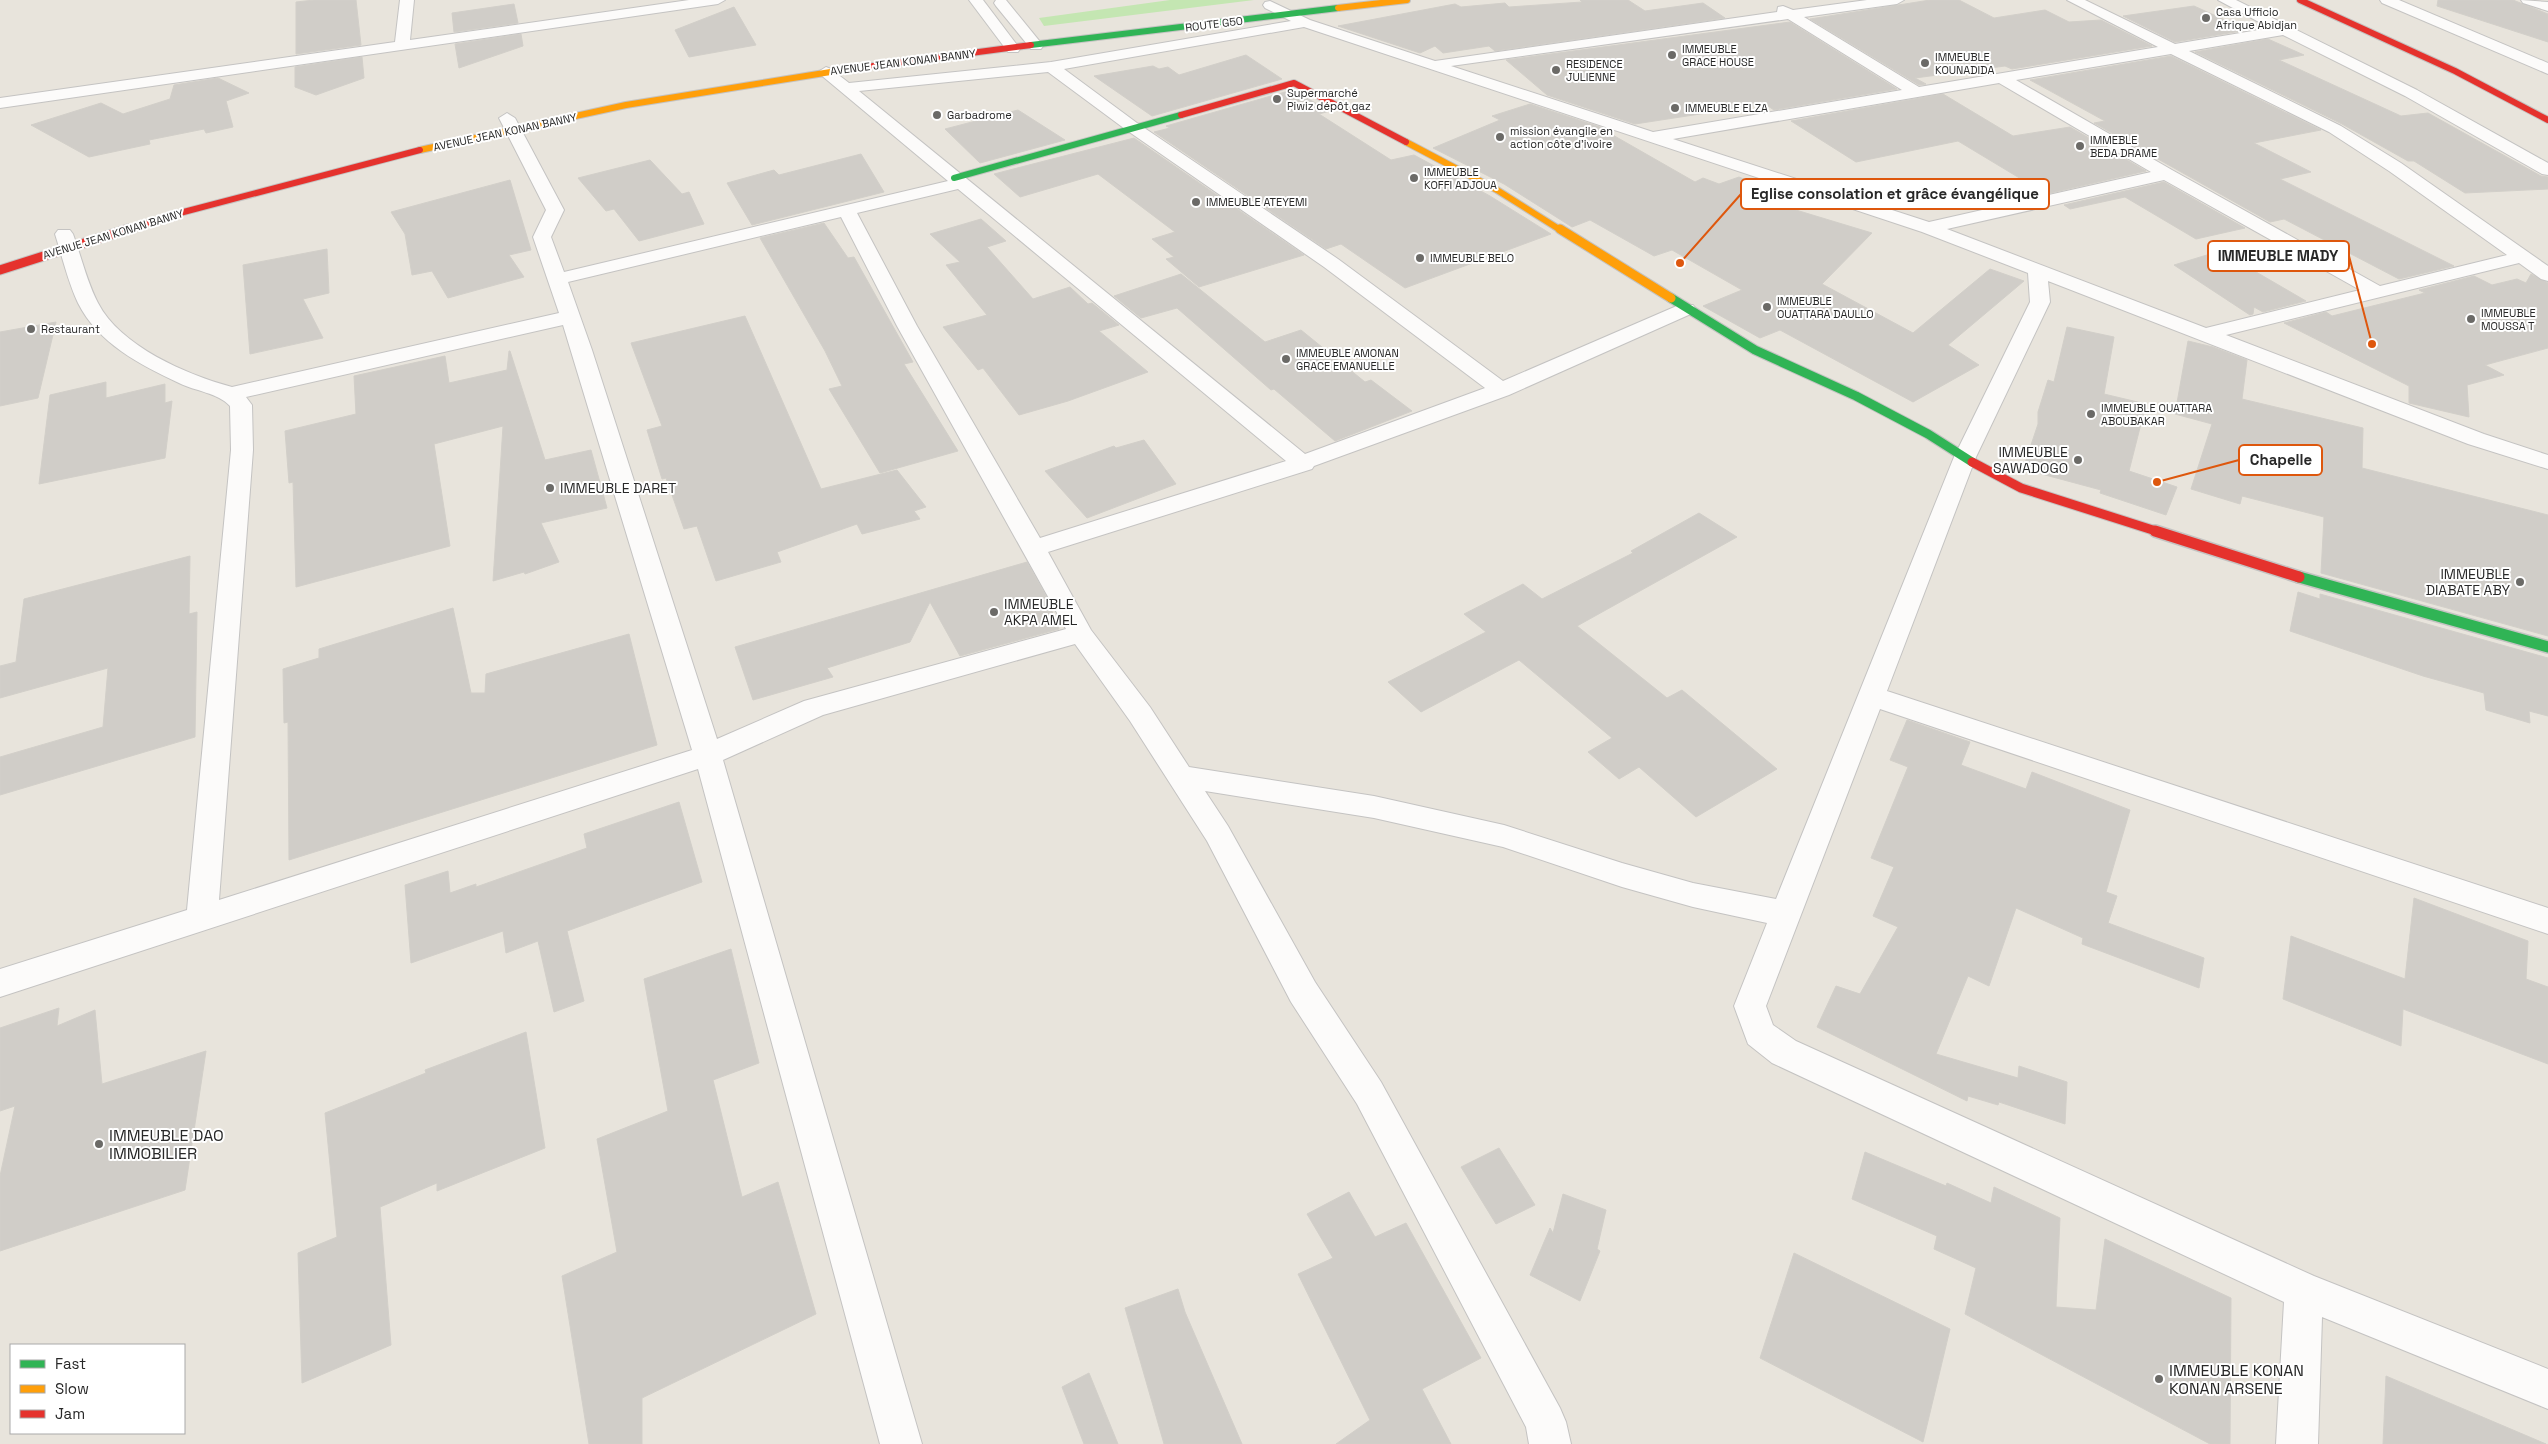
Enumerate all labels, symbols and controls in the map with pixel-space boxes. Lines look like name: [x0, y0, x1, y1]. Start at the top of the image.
place label: Casa Ufficio Afrique Abidjan: [2216, 5, 2297, 32]
marker: Casa Ufficio Afrique Abidjan: [2200, 12, 2212, 24]
street label: ROUTE G50: [1184, 14, 1244, 34]
place label: IMMEUBLE GRACE HOUSE: [1682, 42, 1754, 69]
street label: AVENUE JEAN KONAN BANNY: [830, 46, 977, 78]
marker: IMMEUBLE GRACE HOUSE: [1666, 49, 1678, 61]
place label: IMMEUBLE KOUNADIDA: [1935, 50, 1994, 77]
place label: RESIDENCE JULIENNE: [1566, 57, 1623, 84]
marker: IMMEUBLE KOUNADIDA: [1919, 57, 1931, 69]
marker: RESIDENCE JULIENNE: [1550, 64, 1562, 76]
place label: Supermarché Piwiz dépôt gaz: [1287, 86, 1371, 113]
marker: Supermarché Piwiz dépôt gaz: [1271, 93, 1283, 105]
place label: IMMEUBLE ELZA: [1685, 101, 1768, 115]
marker: IMMEUBLE ELZA: [1669, 102, 1681, 114]
place label: Garbadrome: [947, 108, 1012, 122]
marker: Garbadrome: [931, 109, 943, 121]
street label: AVENUE JEAN KONAN BANNY: [432, 110, 578, 154]
place label: mission évangile en action côte d'ivoire: [1510, 124, 1613, 151]
marker: mission évangile en action côte d'ivoire: [1494, 131, 1506, 143]
place label: IMMEBLE BEDA DRAME: [2090, 133, 2157, 160]
marker: IMMEBLE BEDA DRAME: [2074, 140, 2086, 152]
place label: IMMEUBLE KOFFI ADJOUA: [1424, 165, 1497, 192]
marker: IMMEUBLE KOFFI ADJOUA: [1408, 172, 1420, 184]
callout: Eglise consolation et grâce évangélique: [1741, 179, 2049, 209]
text: Eglise consolation et grâce évangélique: [1751, 184, 2039, 203]
place label: IMMEUBLE ATEYEMI: [1206, 195, 1307, 209]
marker: IMMEUBLE ATEYEMI: [1190, 196, 1202, 208]
street label: AVENUE JEAN KONAN BANNY: [41, 206, 185, 262]
callout: IMMEUBLE MADY: [2208, 241, 2349, 271]
text: IMMEUBLE MADY: [2218, 246, 2339, 265]
place label: IMMEUBLE BELO: [1430, 251, 1514, 265]
marker: IMMEUBLE BELO: [1414, 252, 1426, 264]
place label: IMMEUBLE OUATTARA DAULLO: [1777, 294, 1874, 321]
marker: IMMEUBLE OUATTARA DAULLO: [1761, 301, 1773, 313]
place label: IMMEUBLE MOUSSA T: [2481, 306, 2536, 333]
marker: IMMEUBLE MOUSSA T: [2465, 313, 2477, 325]
place label: Restaurant: [41, 322, 100, 336]
marker: Restaurant: [25, 323, 37, 335]
place label: IMMEUBLE AMONAN GRACE EMANUELLE: [1296, 346, 1399, 373]
marker: IMMEUBLE AMONAN GRACE EMANUELLE: [1280, 353, 1292, 365]
place label: IMMEUBLE OUATTARA ABOUBAKAR: [2101, 401, 2212, 428]
marker: IMMEUBLE OUATTARA ABOUBAKAR: [2085, 408, 2097, 420]
place label: IMMEUBLE SAWADOGO: [1993, 443, 2068, 477]
callout: Chapelle: [2239, 445, 2322, 475]
text: Chapelle: [2250, 450, 2313, 469]
marker: IMMEUBLE SAWADOGO: [2072, 454, 2084, 466]
place label: IMMEUBLE DARET: [560, 479, 676, 497]
marker: IMMEUBLE DARET: [544, 482, 556, 494]
place label: IMMEUBLE DIABATE ABY: [2426, 565, 2510, 599]
marker: IMMEUBLE DIABATE ABY: [2514, 576, 2526, 588]
place label: IMMEUBLE AKPA AMEL: [1004, 595, 1078, 629]
marker: IMMEUBLE AKPA AMEL: [988, 606, 1000, 618]
place label: IMMEUBLE DAO IMMOBILIER: [109, 1125, 224, 1164]
marker: IMMEUBLE DAO IMMOBILIER: [93, 1138, 105, 1150]
legend: [10, 1344, 185, 1434]
text: Fast: [55, 1354, 86, 1373]
place label: IMMEUBLE KONAN KONAN ARSENE: [2169, 1360, 2304, 1399]
marker: IMMEUBLE KONAN KONAN ARSENE: [2153, 1373, 2165, 1385]
text: Slow: [55, 1379, 89, 1398]
text: Jam: [55, 1404, 85, 1423]

